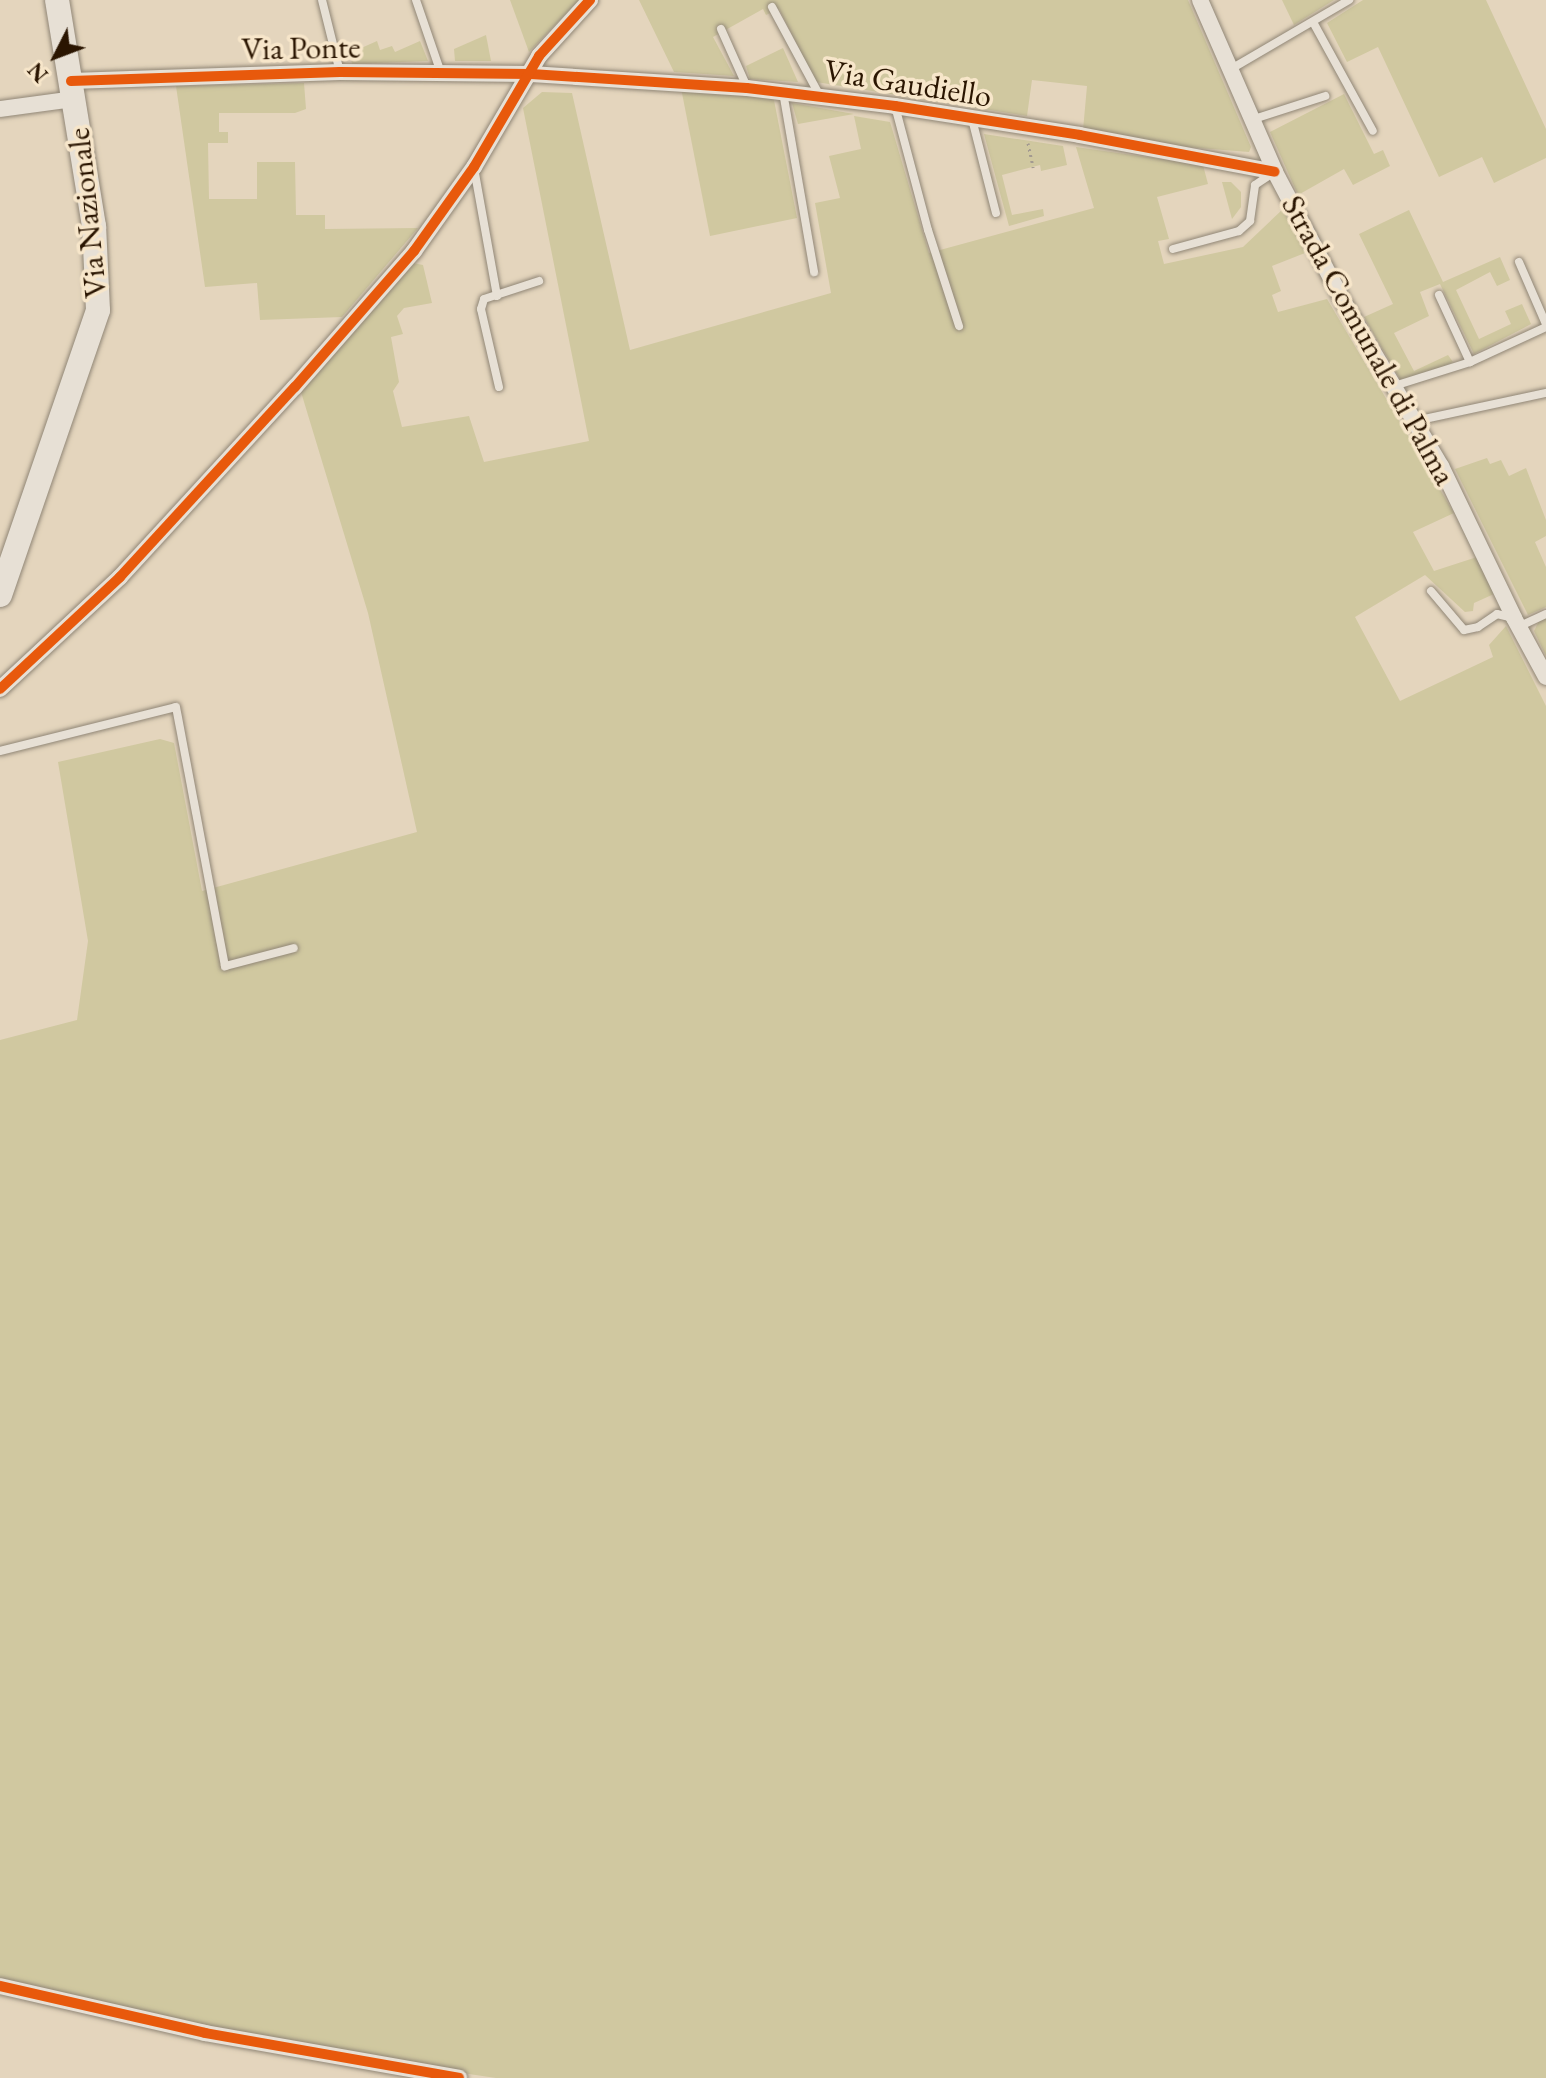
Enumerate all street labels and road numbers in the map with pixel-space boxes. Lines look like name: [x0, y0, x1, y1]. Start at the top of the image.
street label: Via Ponte: [241, 28, 361, 68]
street label: Via Gaudiello: [822, 51, 994, 115]
street label: Via Nazionale: [59, 126, 115, 300]
street label: Strada Comunale di Palma: [1273, 189, 1465, 491]

